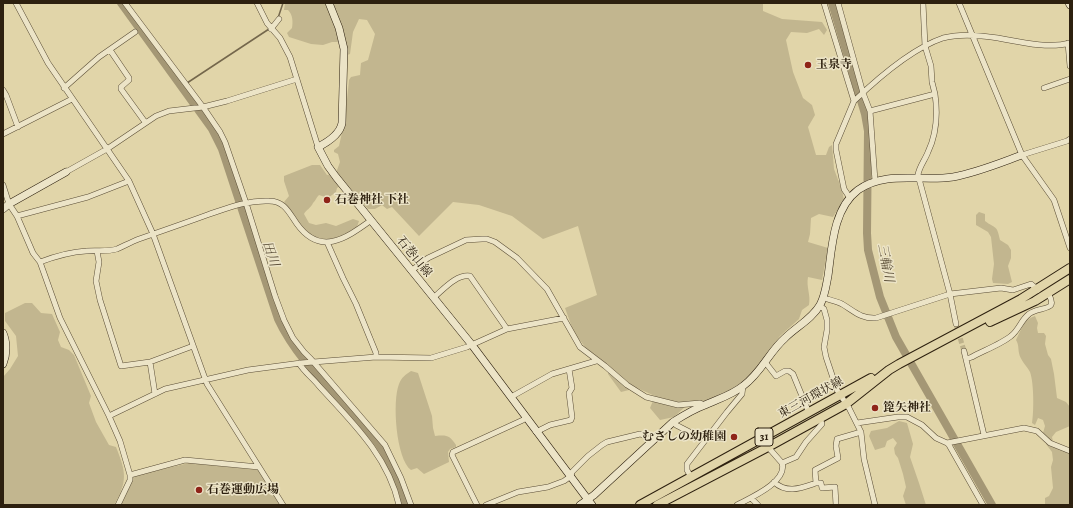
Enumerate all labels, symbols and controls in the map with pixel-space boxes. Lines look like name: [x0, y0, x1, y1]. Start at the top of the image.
place label: 玉泉寺: [816, 58, 852, 72]
marker: 玉泉寺: [803, 60, 813, 70]
place label: 石巻神社 下社: [335, 193, 409, 207]
marker: 石巻神社 下社: [322, 195, 332, 205]
street label: 石巻山線: [393, 234, 435, 280]
water label: 田川: [258, 239, 282, 269]
water label: 三輪川: [874, 242, 896, 284]
street label: 東三河環状線: [776, 374, 846, 422]
place label: 箆矢神社: [883, 401, 931, 415]
marker: 箆矢神社: [870, 403, 880, 413]
road number: 31: [755, 428, 773, 446]
place label: むさしの幼稚園: [642, 430, 726, 444]
marker: むさしの幼稚園: [729, 432, 739, 442]
place label: 石巻運動広場: [207, 483, 279, 497]
marker: 石巻運動広場: [194, 485, 204, 495]

